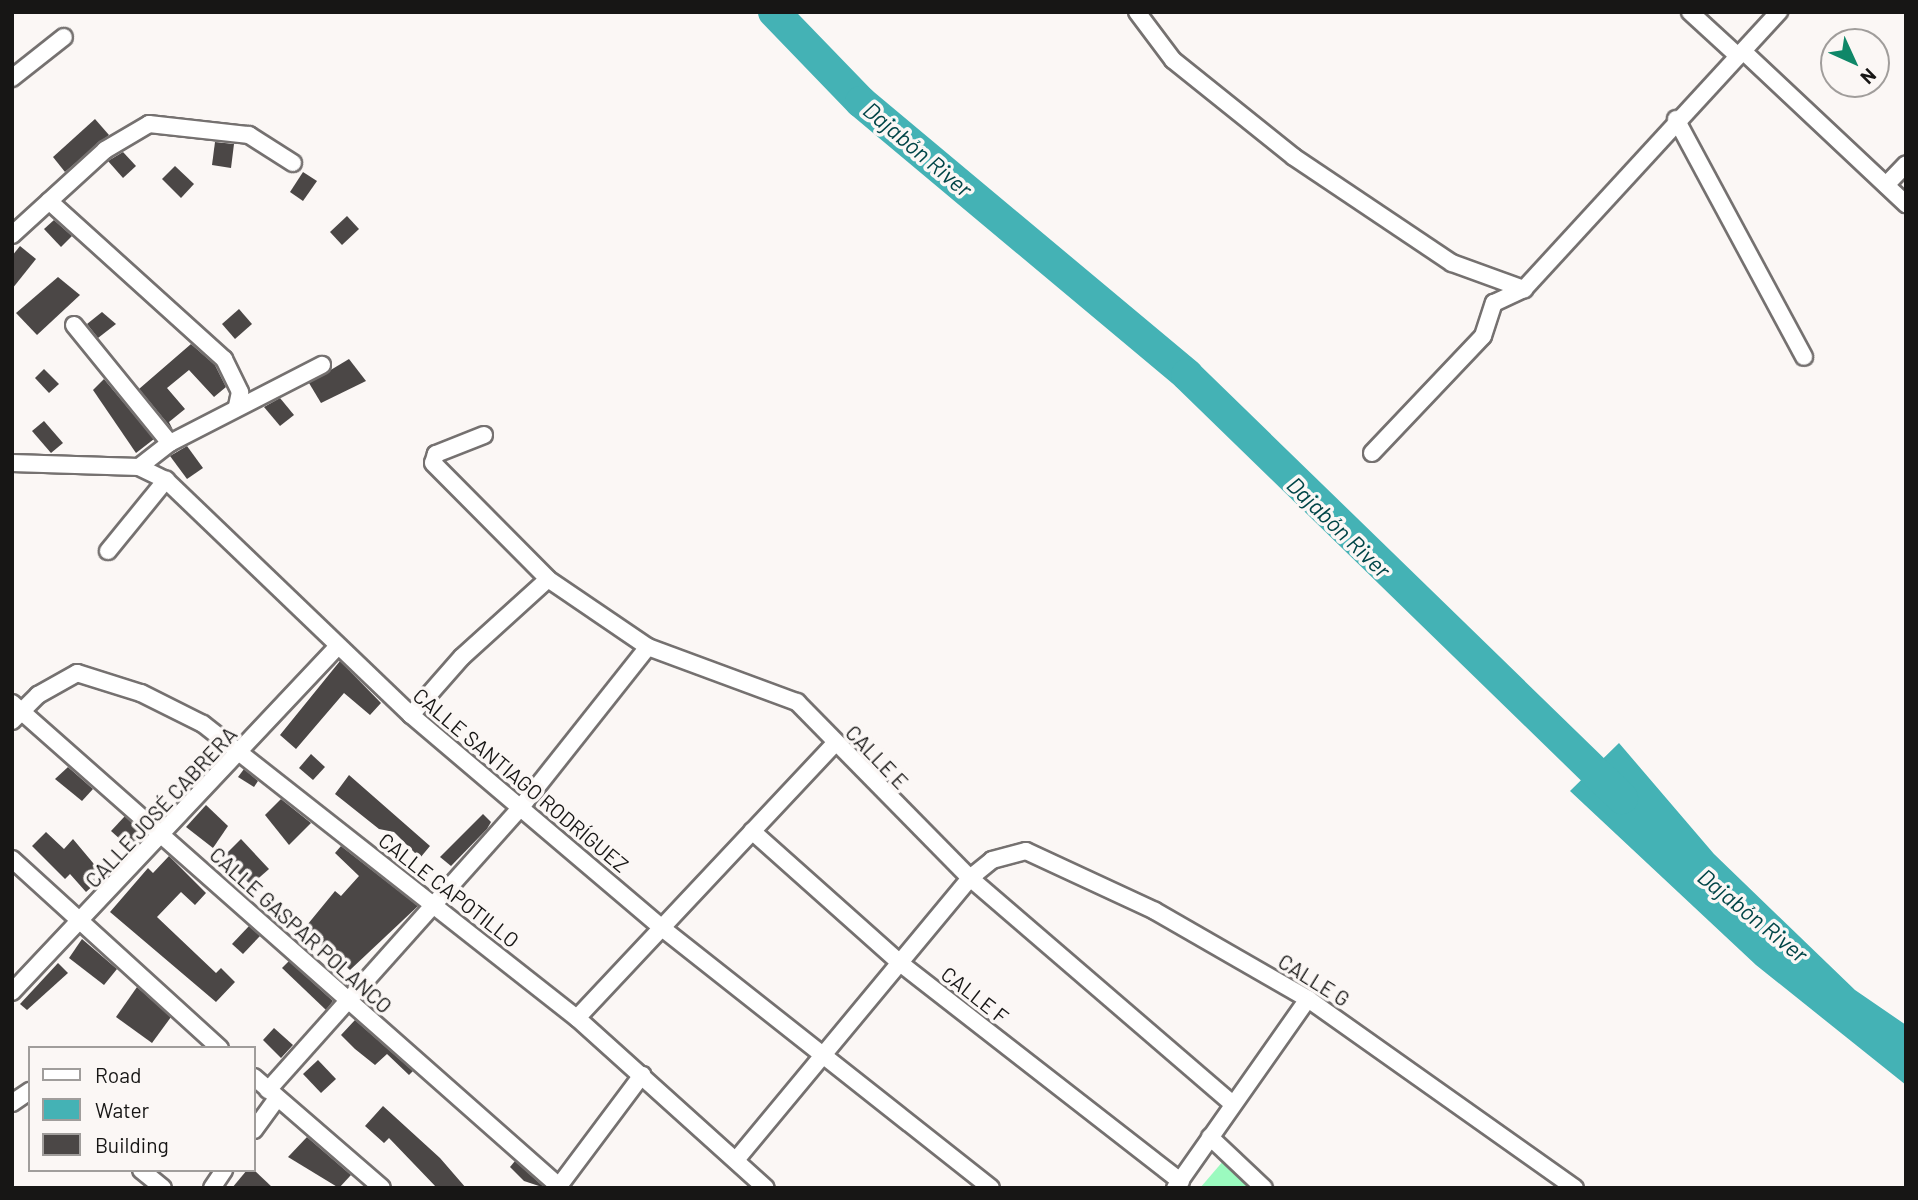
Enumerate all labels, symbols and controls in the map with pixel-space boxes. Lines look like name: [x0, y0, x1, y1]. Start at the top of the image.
north arrow: [1820, 28, 1890, 98]
text: N: [1856, 64, 1881, 89]
water label: Dajabón River: [858, 96, 978, 202]
water label: Dajabón River: [1281, 471, 1397, 583]
street label: CALLE SANTIAGO RODRÍGUEZ: [408, 682, 634, 878]
street label: CALLE E: [841, 720, 913, 794]
street label: CALLE JOSÉ CABRERA: [80, 721, 242, 893]
street label: CALLE CAPOTILLO: [374, 827, 524, 953]
street label: CALLE GASPAR POLANCO: [205, 842, 397, 1018]
water label: Dajabón River: [1693, 862, 1813, 968]
street label: CALLE G: [1274, 948, 1354, 1012]
street label: CALLE F: [936, 961, 1014, 1029]
legend: [28, 1046, 256, 1172]
text: Road: [95, 1062, 141, 1087]
text: Water: [95, 1097, 149, 1122]
text: Building: [95, 1132, 169, 1157]

